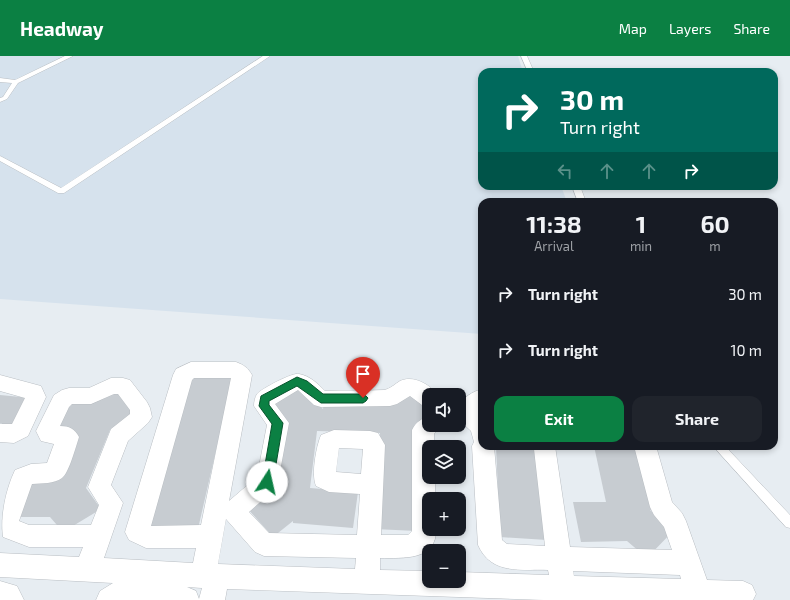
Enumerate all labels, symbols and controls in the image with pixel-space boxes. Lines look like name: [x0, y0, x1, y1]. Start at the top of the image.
text: Headway: [20, 17, 104, 40]
text: Map: [619, 20, 647, 37]
text: Layers: [669, 20, 711, 37]
text: Share: [733, 20, 770, 37]
text: 30 m: [560, 82, 624, 116]
icon: right: [494, 84, 546, 136]
text: Turn right: [560, 116, 640, 138]
icon: left: [554, 160, 576, 182]
icon: ahead: [596, 160, 618, 182]
icon: ahead: [638, 160, 660, 182]
icon: right: [680, 160, 702, 182]
text: 11:38: [526, 209, 582, 238]
text: 1: [636, 209, 646, 238]
text: 60: [700, 209, 730, 238]
text: Arrival: [534, 238, 574, 254]
text: min: [630, 238, 652, 254]
text: m: [709, 238, 721, 254]
icon: right: [494, 283, 516, 305]
text: Turn right: [528, 285, 598, 303]
text: 30 m: [728, 285, 762, 303]
icon: right: [494, 339, 516, 361]
text: Turn right: [528, 341, 598, 359]
text: 10 m: [730, 341, 762, 359]
pin: [346, 357, 380, 398]
icon: arrive: [352, 363, 374, 385]
map controls: [422, 388, 466, 588]
button: sound: [422, 388, 466, 432]
button: Exit: [494, 396, 624, 442]
button: Share: [632, 396, 762, 442]
button: layers: [422, 440, 466, 484]
position arrow: [246, 461, 288, 503]
button: +: [422, 492, 466, 536]
button: −: [422, 544, 466, 588]

